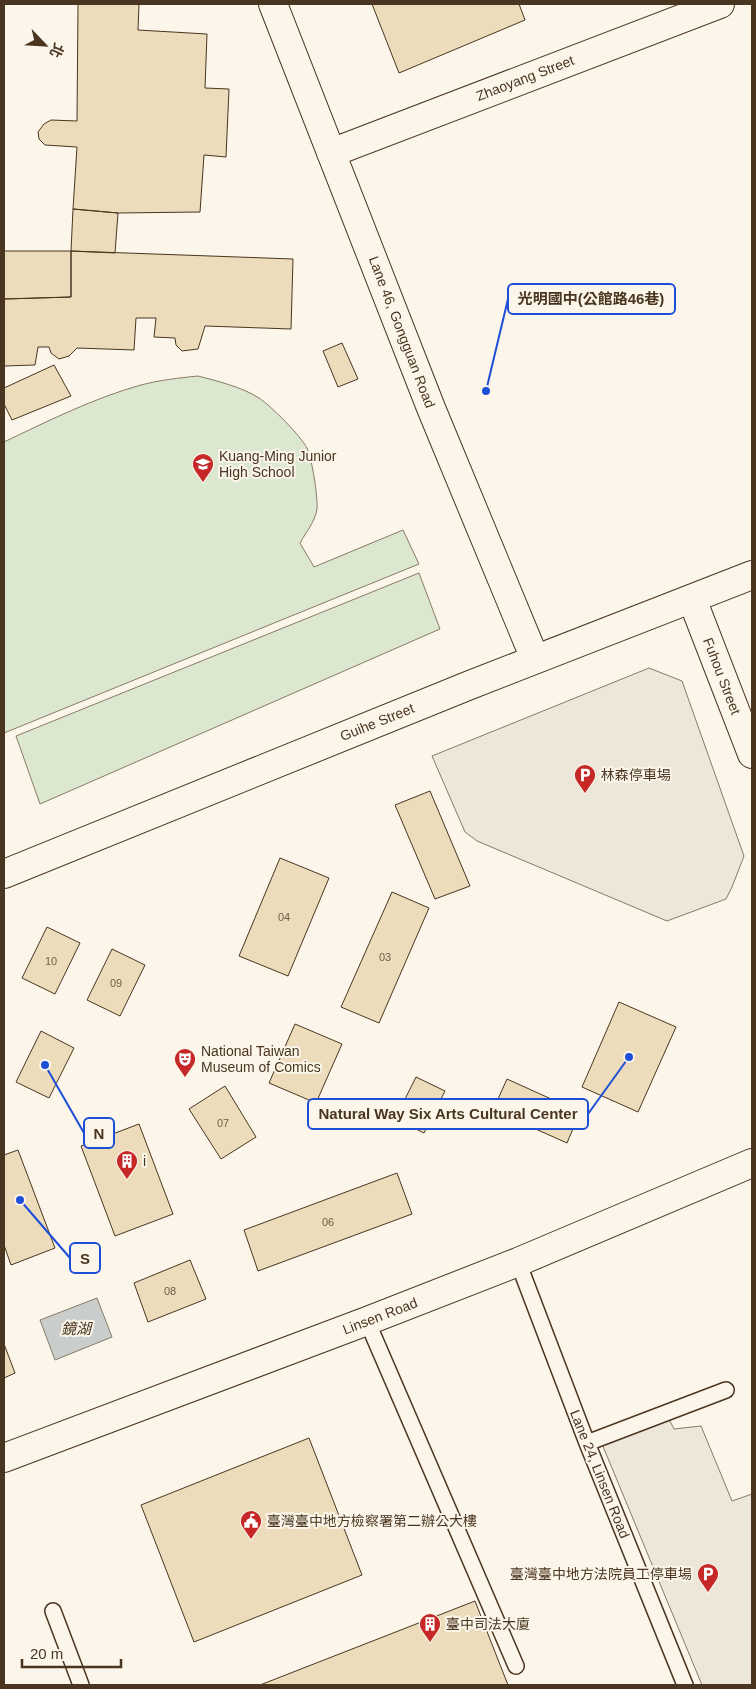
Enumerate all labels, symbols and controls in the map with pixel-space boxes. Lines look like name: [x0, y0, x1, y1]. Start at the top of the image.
north arrow: [20, 20, 70, 70]
text: 北: [47, 41, 67, 60]
street label: Zhaoyang Street: [474, 52, 576, 104]
street label: Lane 46, Gongguan Road: [366, 254, 438, 410]
callout: 光明國中(公館路46巷): [508, 284, 675, 314]
text: 光明國中(公館路46巷): [518, 290, 664, 307]
place label: Kuang-Ming Junior High School: [219, 448, 337, 480]
school or university icon: Kuang-Ming Junior High School: [191, 452, 215, 483]
street label: Fuhou Street: [700, 635, 744, 717]
street label: Guihe Street: [338, 700, 417, 744]
parking icon: 林森停車場: [573, 763, 597, 794]
place label: 林森停車場: [601, 767, 671, 783]
house number: 04: [278, 911, 290, 923]
house number: 03: [379, 951, 391, 963]
house number: 10: [45, 955, 57, 967]
house number: 09: [110, 977, 122, 989]
place label: National Taiwan Museum of Comics: [201, 1043, 321, 1075]
theatre icon: National Taiwan Museum of Comics: [173, 1047, 197, 1078]
callout: Natural Way Six Arts Cultural Center: [308, 1099, 588, 1129]
text: Natural Way Six Arts Cultural Center: [319, 1105, 578, 1122]
house number: 07: [217, 1117, 229, 1129]
callout: N: [84, 1118, 114, 1148]
text: N: [94, 1125, 104, 1142]
building icon: i: [115, 1149, 139, 1180]
place label: i: [143, 1153, 146, 1169]
house number: 06: [322, 1216, 334, 1228]
callout: S: [70, 1243, 100, 1273]
text: S: [80, 1250, 90, 1267]
house number: 08: [164, 1285, 176, 1297]
street label: Linsen Road: [340, 1294, 420, 1338]
water label: 鏡湖: [61, 1320, 93, 1337]
street label: Lane 24, Linsen Road: [567, 1407, 633, 1541]
public building icon: 臺灣臺中地方檢察署第二辦公大樓: [239, 1509, 263, 1540]
place label: 臺灣臺中地方檢察署第二辦公大樓: [267, 1513, 477, 1529]
parking icon: 臺灣臺中地方法院員工停車場: [696, 1562, 720, 1593]
place label: 臺灣臺中地方法院員工停車場: [510, 1566, 692, 1582]
building icon: 臺中司法大廈: [418, 1612, 442, 1643]
place label: 臺中司法大廈: [446, 1616, 530, 1632]
scale bar: [22, 1636, 121, 1668]
text: 20 m: [30, 1645, 63, 1662]

